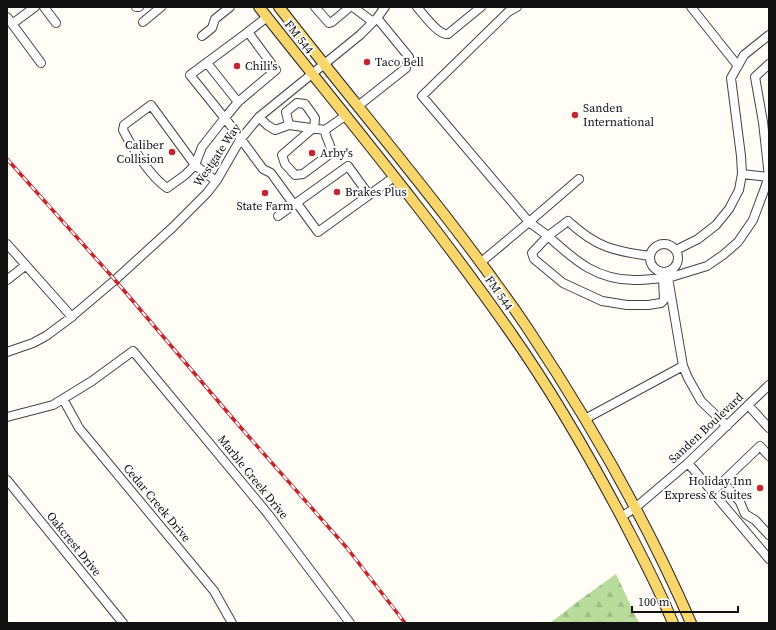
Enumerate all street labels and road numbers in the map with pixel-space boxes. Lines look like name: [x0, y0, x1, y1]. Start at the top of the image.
street label: FM 544: [281, 17, 317, 57]
street label: Westgate Way: [190, 119, 245, 190]
street label: FM 544: [481, 273, 517, 313]
street label: Sanden Boulevard: [665, 389, 747, 467]
street label: Marble Creek Drive: [214, 432, 292, 522]
street label: Cedar Creek Drive: [120, 461, 194, 545]
street label: Oakcrest Drive: [43, 508, 105, 580]

